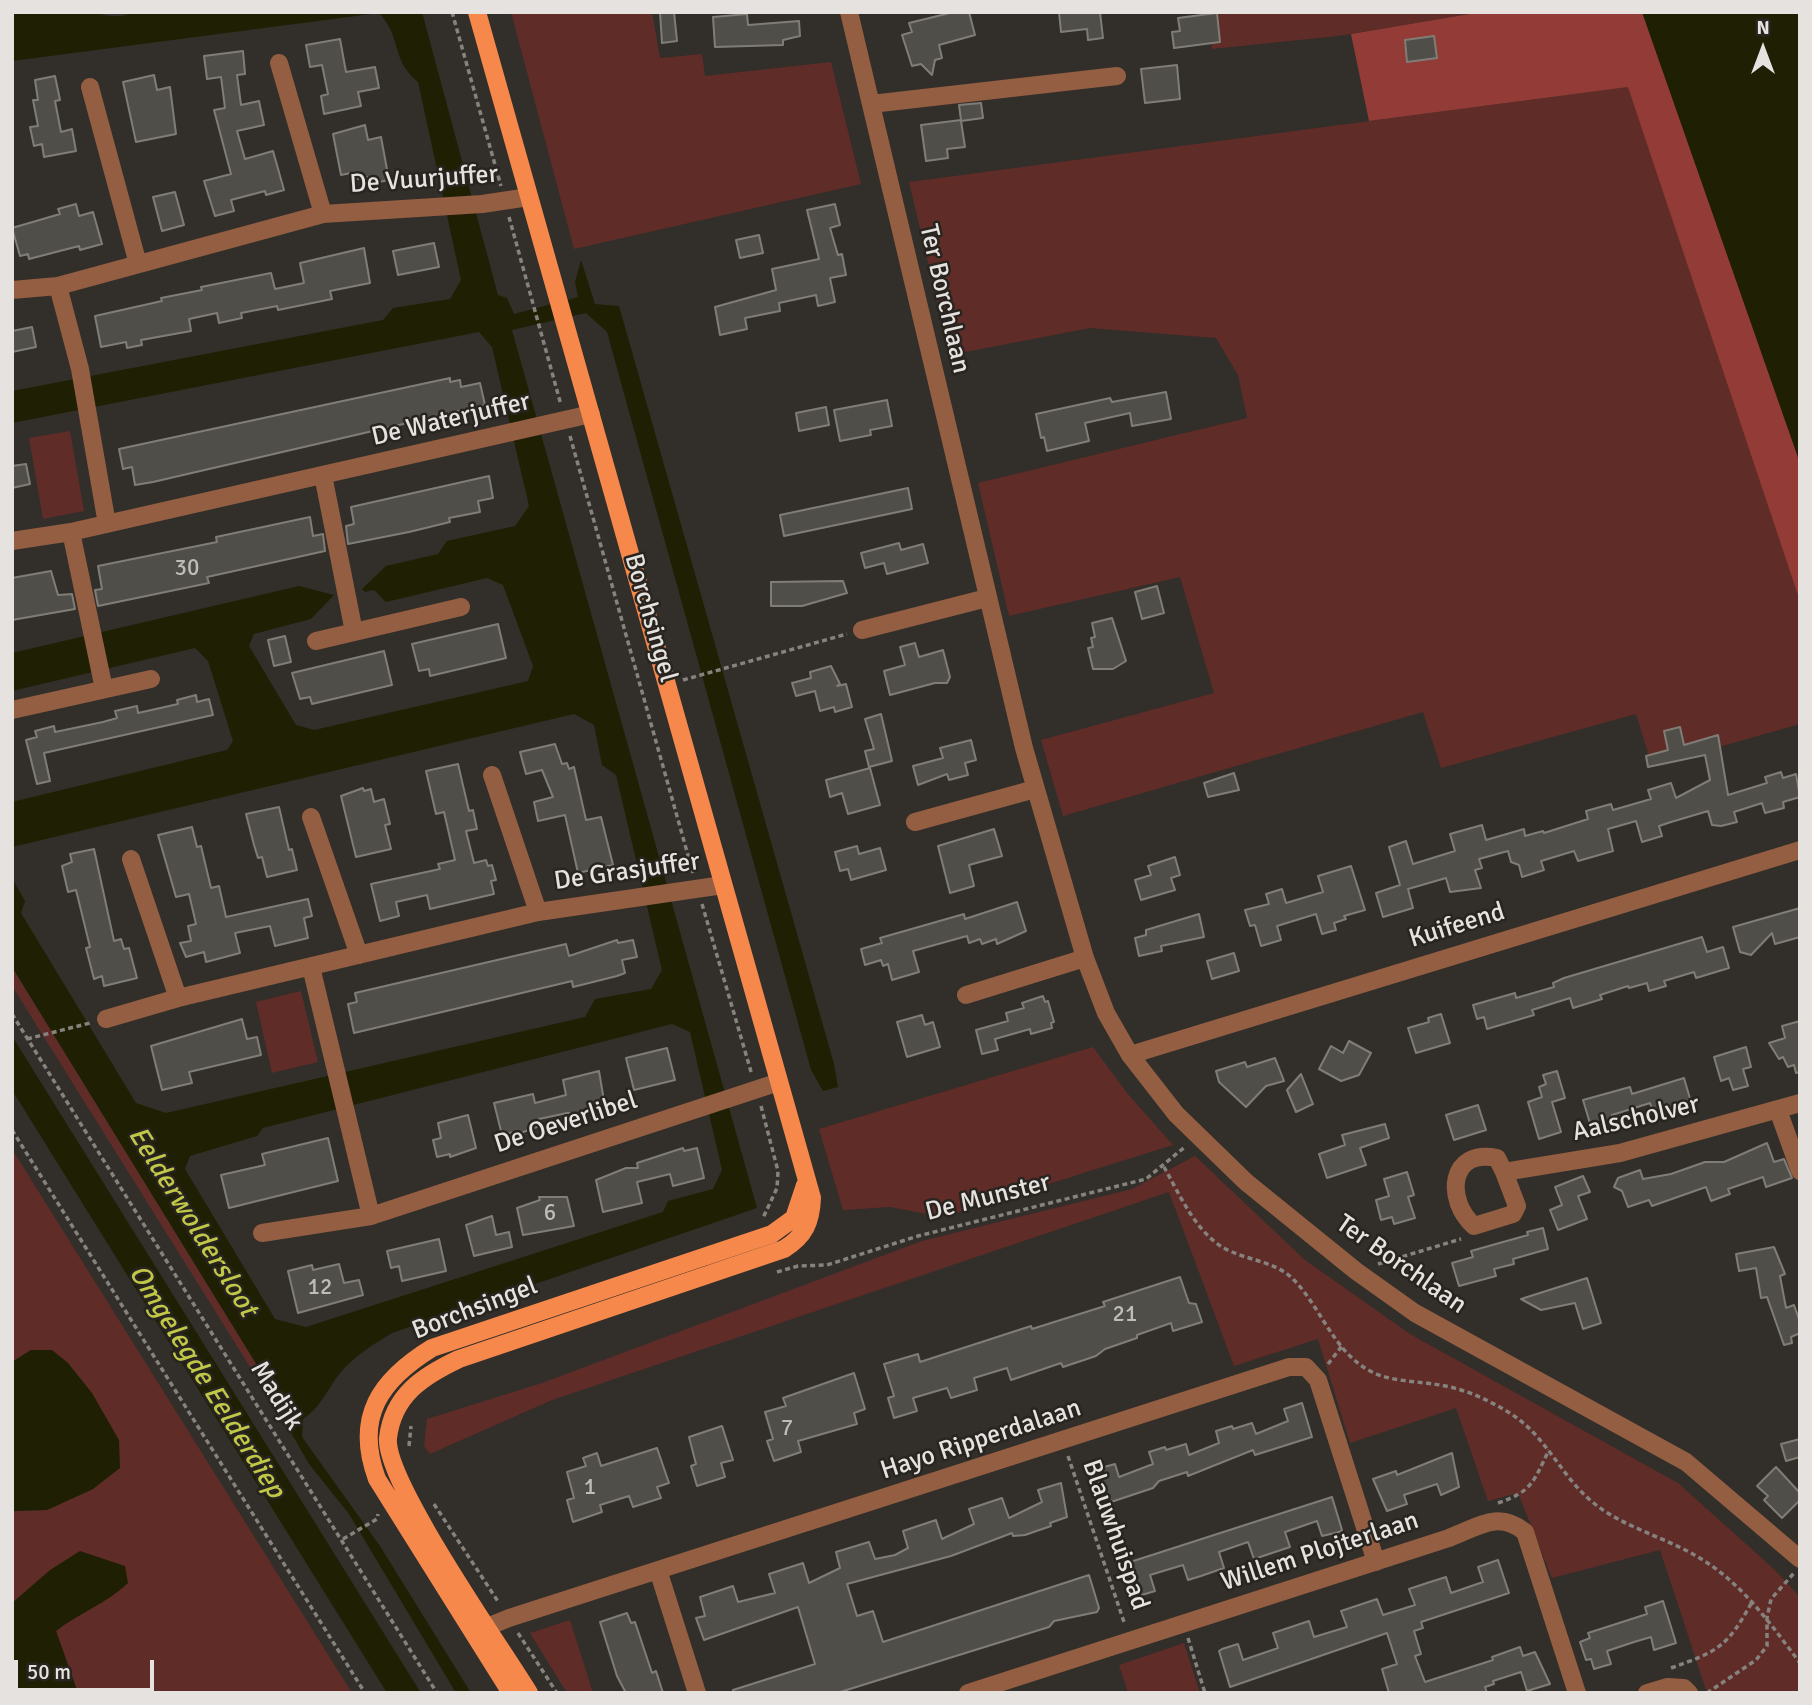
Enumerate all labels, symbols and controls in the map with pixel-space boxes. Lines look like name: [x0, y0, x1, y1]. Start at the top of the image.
north arrow: [1728, 14, 1798, 84]
text: N: [1756, 16, 1770, 40]
street label: De Vuurjuffer: [349, 159, 499, 201]
street label: Ter Borchlaan: [912, 221, 976, 377]
street label: De Waterjuffer: [369, 387, 533, 453]
street label: Borchsingel: [617, 550, 683, 686]
house number: 30: [175, 555, 199, 583]
street label: De Grasjuffer: [552, 846, 702, 898]
street label: Kuifeend: [1405, 897, 1509, 955]
street label: De Oeverlibel: [491, 1085, 641, 1161]
street label: Aalscholver: [1569, 1089, 1703, 1149]
water label: Eelderwoldersloot: [120, 1121, 264, 1323]
street label: De Munster: [922, 1167, 1054, 1229]
house number: 6: [544, 1200, 556, 1228]
street label: Ter Borchlaan: [1330, 1209, 1472, 1321]
water label: Omgelegde Eelderdiep: [120, 1259, 292, 1505]
street label: Borchsingel: [408, 1271, 542, 1347]
house number: 12: [308, 1274, 332, 1302]
house number: 21: [1113, 1301, 1137, 1329]
street label: Madijk: [243, 1356, 309, 1436]
street label: Hayo Ripperdalaan: [877, 1393, 1085, 1487]
house number: 7: [781, 1415, 793, 1443]
street label: Blauwhuispad: [1075, 1456, 1155, 1614]
house number: 1: [584, 1474, 596, 1502]
street label: Willem Plojterlaan: [1217, 1505, 1423, 1599]
scale bar: [18, 1646, 158, 1690]
text: 50 m: [27, 1659, 71, 1685]

